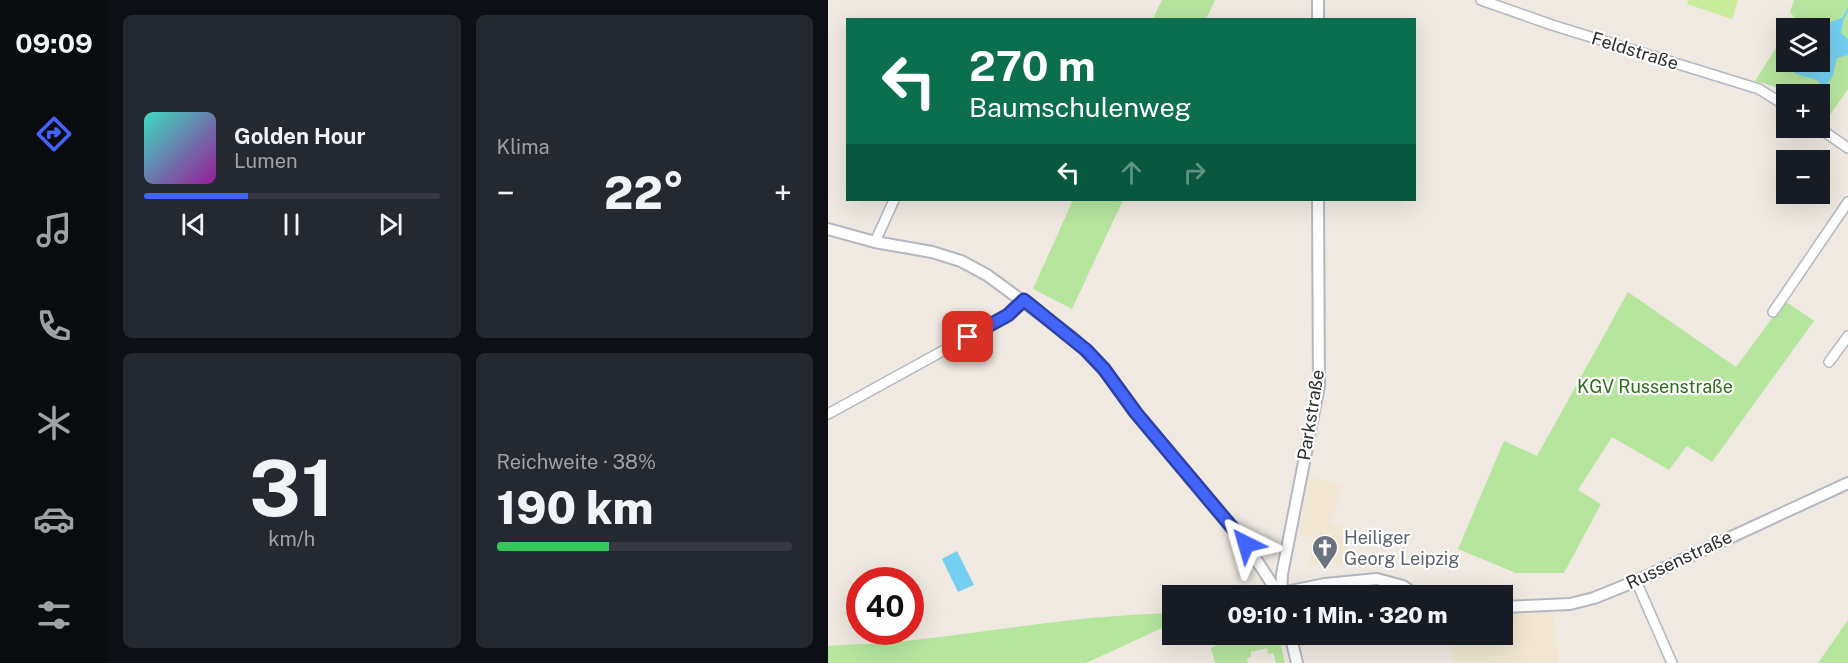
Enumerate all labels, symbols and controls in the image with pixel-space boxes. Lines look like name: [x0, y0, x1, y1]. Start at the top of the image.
map controls: [1776, 18, 1830, 204]
button: layers: [1776, 18, 1830, 72]
text: 09:09: [15, 27, 93, 59]
street label: Feldstraße: [1589, 27, 1681, 74]
text: 270 m: [969, 41, 1096, 90]
icon: left: [870, 42, 948, 120]
button: +: [1776, 84, 1830, 138]
text: Baumschulenweg: [969, 91, 1191, 123]
icon: directions: [33, 113, 75, 155]
text: Golden Hour: [234, 123, 365, 149]
text: Klima: [497, 135, 550, 159]
text: Lumen: [234, 149, 298, 173]
button: −: [1776, 150, 1830, 204]
icon: left: [1052, 156, 1085, 189]
icon: ahead: [1115, 156, 1148, 189]
icon: right: [1178, 156, 1211, 189]
text: 22°: [604, 166, 684, 219]
text: −: [497, 174, 515, 212]
text: +: [774, 174, 792, 212]
icon: previous: [177, 208, 210, 241]
icon: pause: [275, 208, 308, 241]
icon: next: [374, 208, 407, 241]
icon: music: [33, 209, 75, 251]
icon: phone: [33, 305, 75, 347]
pin: [942, 311, 993, 362]
icon: arrive: [951, 320, 984, 353]
street label: Parkstraße: [1293, 368, 1328, 462]
park label: KGV Russenstraße: [1577, 376, 1733, 397]
icon: climate: [33, 402, 75, 444]
text: 31: [249, 442, 334, 534]
text: Reichweite · 38%: [497, 450, 656, 474]
text: 190 km: [497, 481, 653, 534]
icon: car: [33, 498, 75, 540]
position arrow: [1214, 512, 1278, 576]
street label: Russenstraße: [1622, 526, 1735, 593]
text: km/h: [268, 527, 315, 551]
place label: Heiliger Georg Leipzig: [1344, 527, 1460, 569]
church icon: Heiliger Georg Leipzig: [1310, 533, 1340, 571]
speed limit sign: 40: [846, 567, 924, 645]
icon: filters: [33, 594, 75, 636]
text: 09:10 · 1 Min. · 320 m: [1227, 602, 1448, 628]

